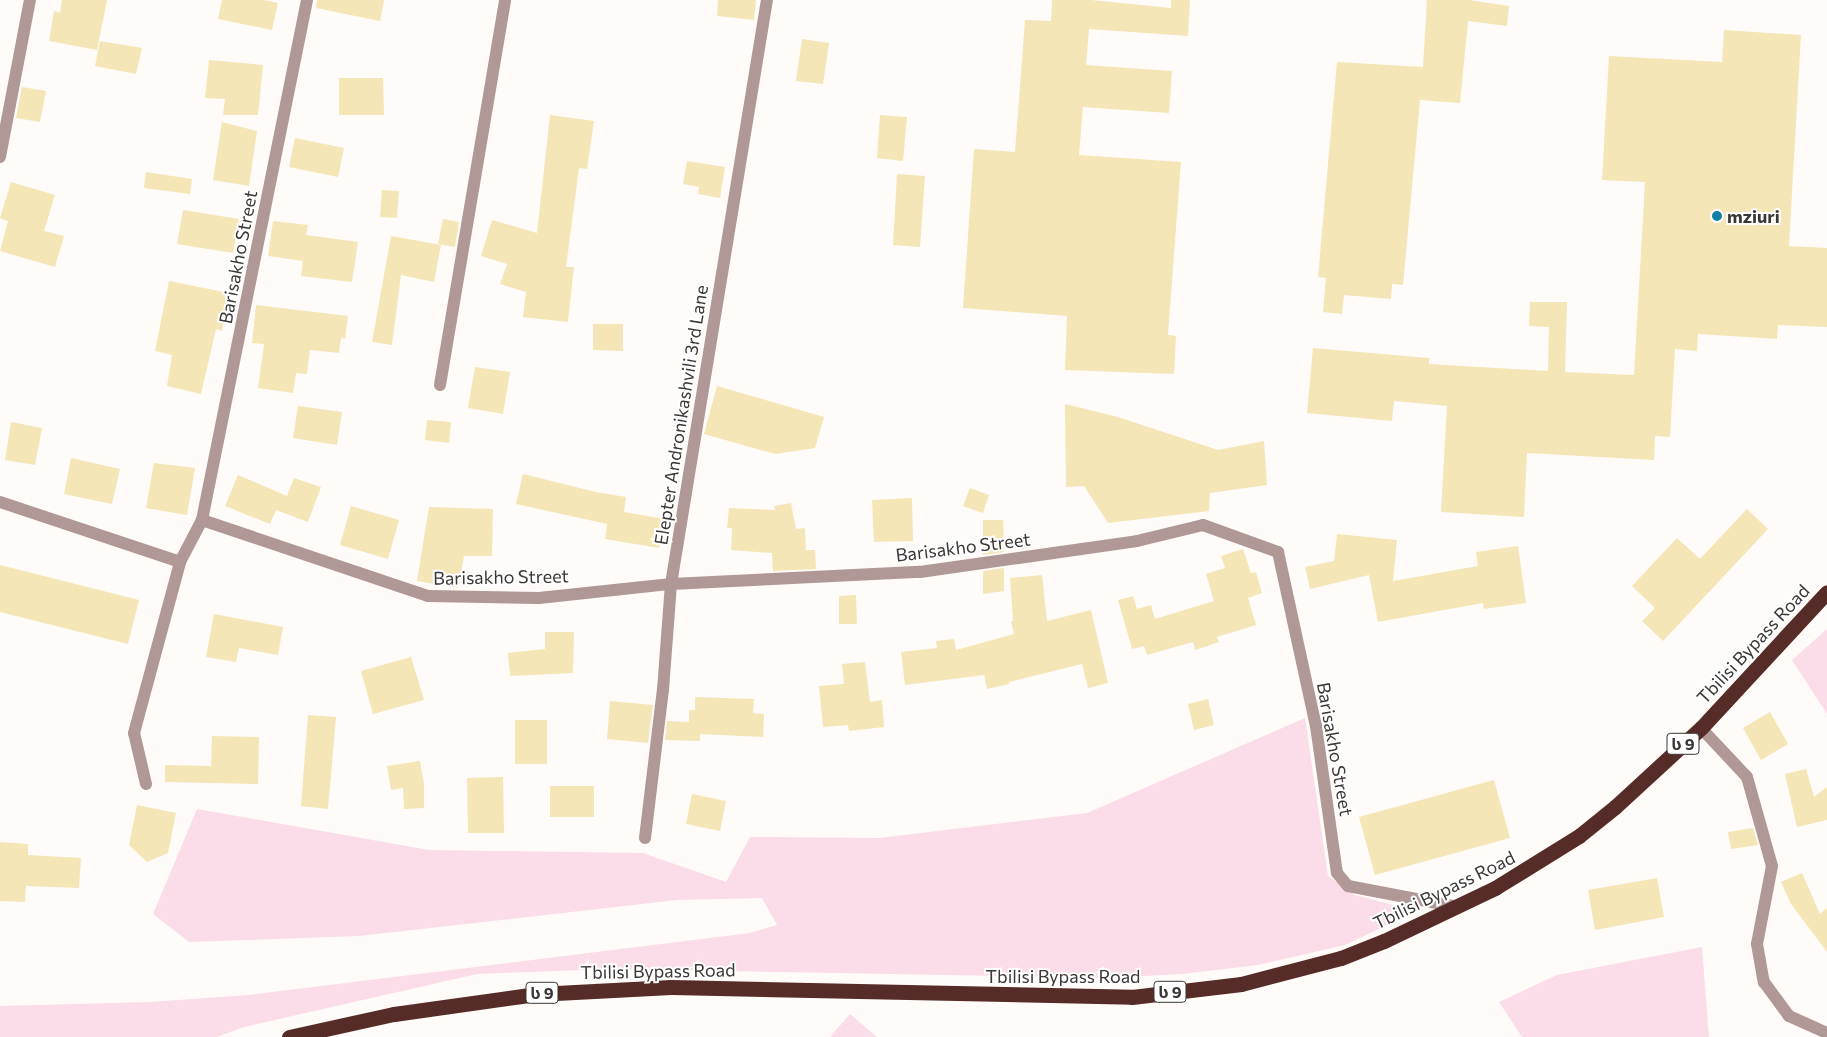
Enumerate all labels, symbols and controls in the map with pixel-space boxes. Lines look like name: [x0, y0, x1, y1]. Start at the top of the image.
street label: Barisakho Street: [214, 188, 262, 326]
place label: mziuri: [1727, 205, 1780, 227]
marker: mziuri: [1711, 210, 1723, 222]
street label: Elepter Andronikashvili 3rd Lane: [650, 284, 712, 546]
street label: Barisakho Street: [894, 528, 1032, 566]
street label: Barisakho Street: [433, 565, 569, 589]
street label: Tbilisi Bypass Road: [1692, 580, 1814, 708]
street label: Barisakho Street: [1313, 680, 1357, 818]
road number: ს 9: [1666, 731, 1700, 758]
street label: Tbilisi Bypass Road: [1370, 846, 1518, 934]
street label: Tbilisi Bypass Road: [580, 959, 736, 983]
street label: Tbilisi Bypass Road: [985, 965, 1141, 987]
road number: ს 9: [1152, 979, 1188, 1006]
road number: ს 9: [524, 980, 560, 1006]

